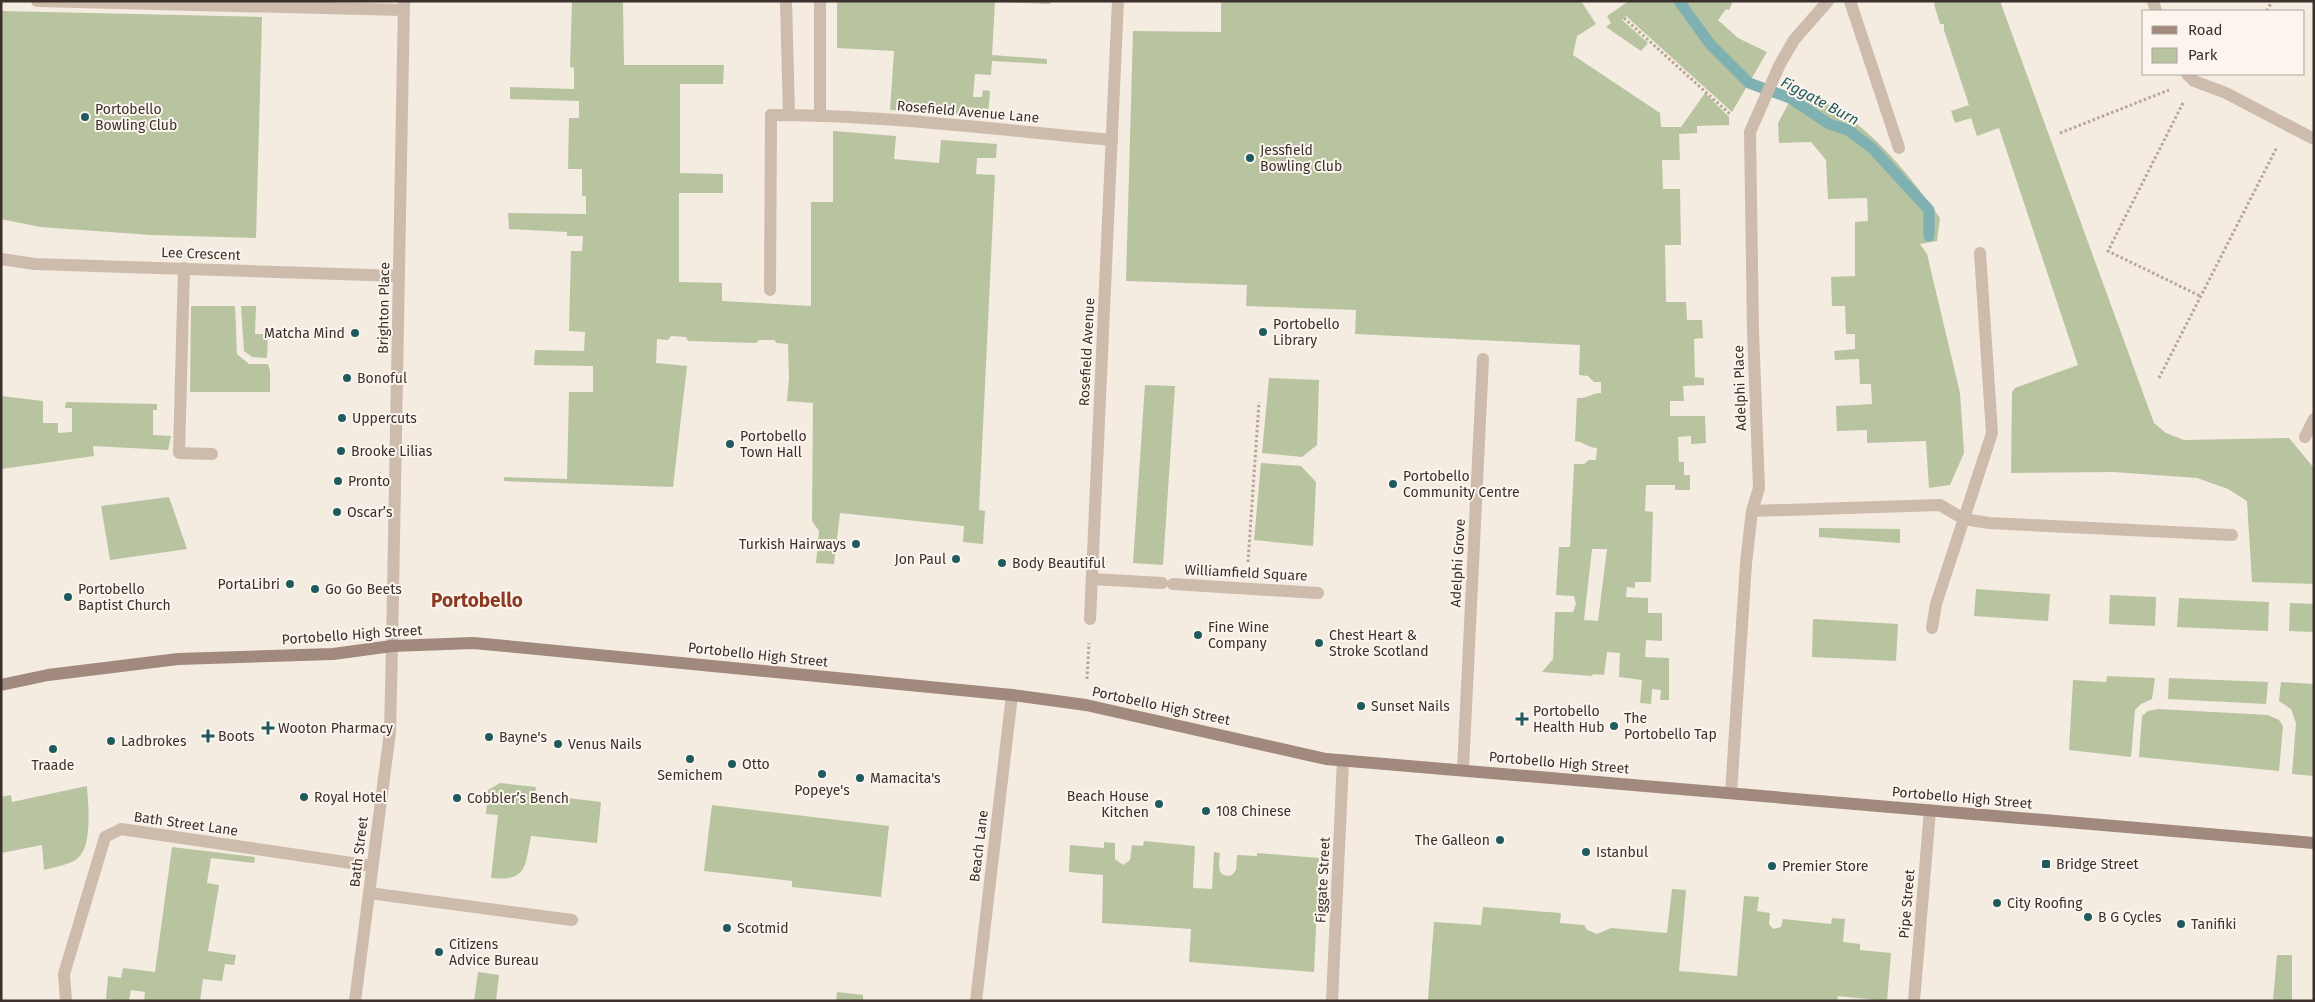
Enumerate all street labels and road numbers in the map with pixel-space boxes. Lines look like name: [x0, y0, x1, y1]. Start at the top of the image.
street label: Rosefield Avenue Lane: [896, 97, 1040, 127]
street label: Lee Crescent: [161, 244, 242, 264]
street label: Brighton Place: [375, 262, 393, 354]
street label: Rosefield Avenue: [1076, 297, 1098, 407]
street label: Adelphi Place: [1730, 345, 1750, 431]
street label: Adelphi Grove: [1447, 518, 1469, 608]
street label: Williamfield Square: [1184, 561, 1308, 585]
street label: Portobello High Street: [281, 622, 424, 648]
street label: Portobello High Street: [687, 639, 830, 671]
street label: Portobello High Street: [1090, 683, 1233, 729]
street label: Portobello High Street: [1488, 748, 1631, 778]
street label: Portobello High Street: [1891, 783, 2034, 813]
street label: Bath Street Lane: [133, 808, 239, 840]
street label: Beach Lane: [966, 809, 992, 883]
street label: Bath Street: [346, 815, 372, 888]
street label: Figgate Street: [1312, 835, 1334, 924]
street label: Pipe Street: [1895, 868, 1919, 939]

